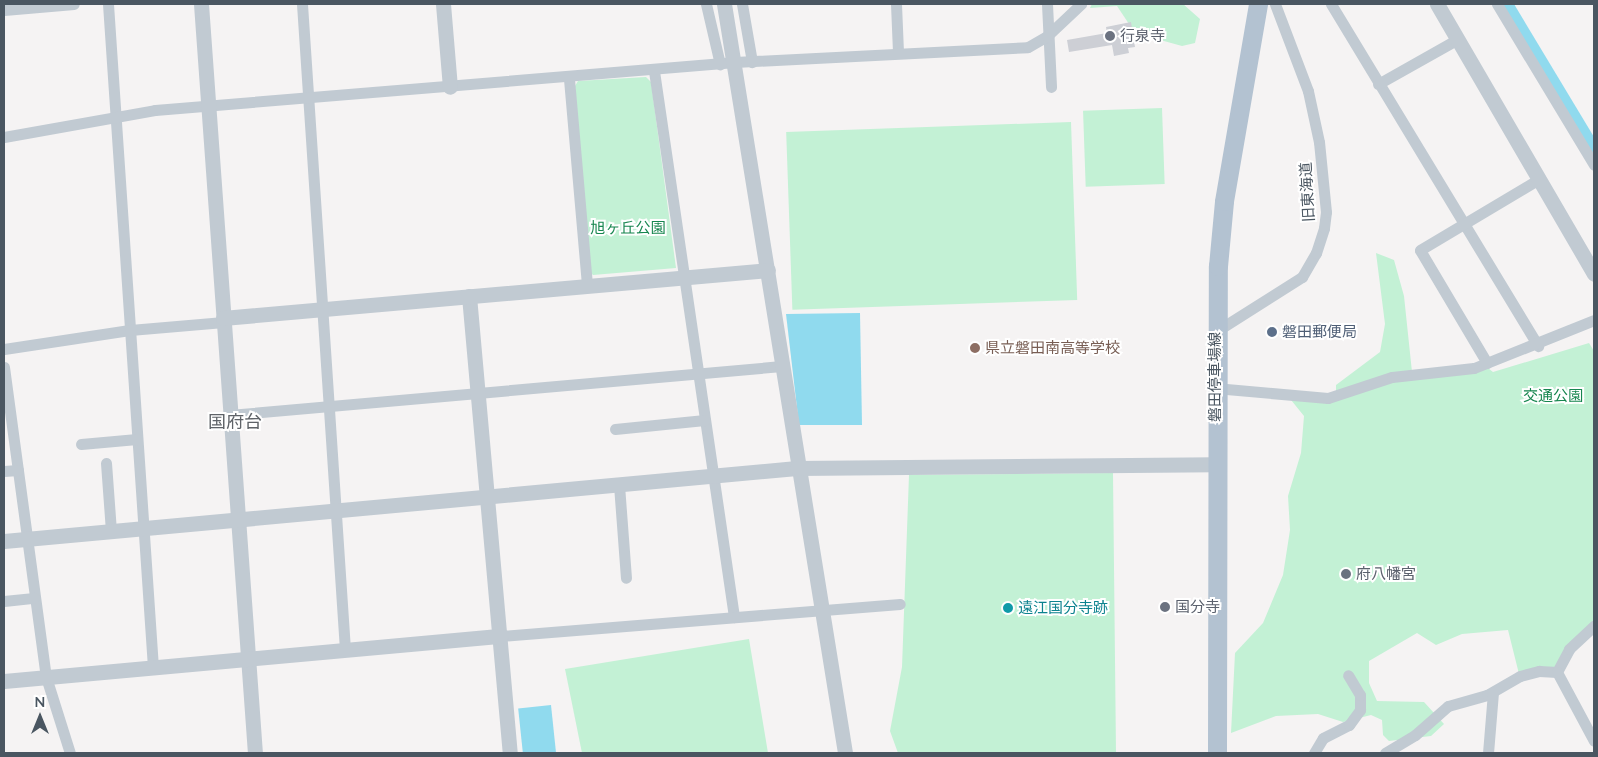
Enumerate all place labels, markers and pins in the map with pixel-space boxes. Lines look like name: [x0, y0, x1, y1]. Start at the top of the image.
place label: 行泉寺: [1120, 27, 1165, 45]
marker: 行泉寺: [1104, 30, 1116, 42]
place label: 磐田郵便局: [1282, 323, 1357, 341]
marker: 磐田郵便局: [1266, 326, 1278, 338]
place label: 県立磐田南高等学校: [985, 339, 1120, 357]
marker: 県立磐田南高等学校: [969, 342, 981, 354]
place label: 府八幡宮: [1356, 565, 1416, 583]
marker: 府八幡宮: [1340, 568, 1352, 580]
place label: 国分寺: [1175, 598, 1220, 616]
place label: 遠江国分寺跡: [1018, 599, 1108, 617]
marker: 国分寺: [1159, 601, 1171, 613]
marker: 遠江国分寺跡: [1002, 602, 1014, 614]

